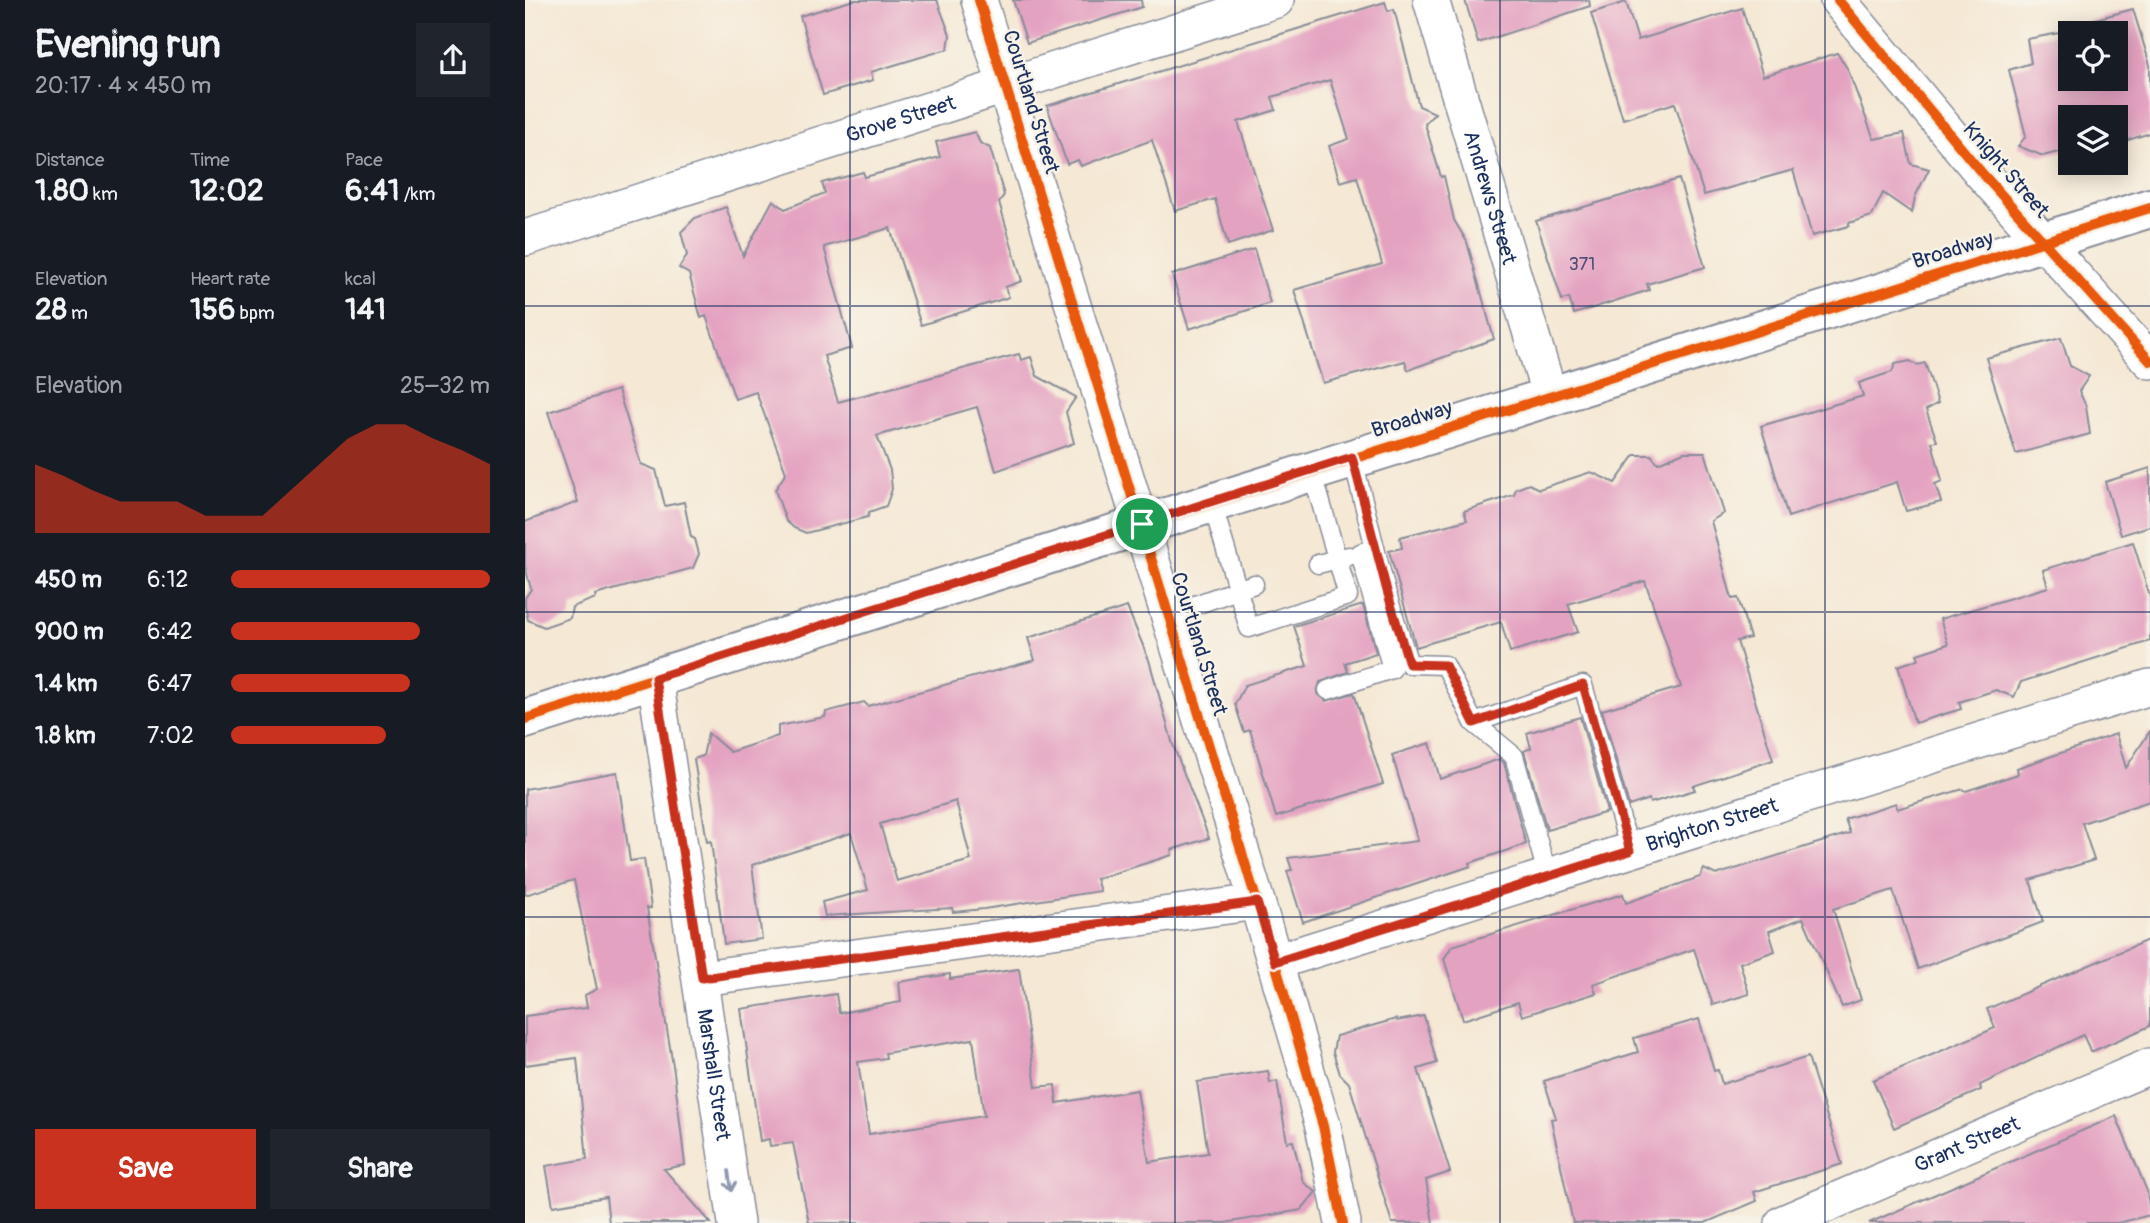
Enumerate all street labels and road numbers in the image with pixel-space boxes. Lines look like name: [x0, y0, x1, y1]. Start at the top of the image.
street label: Courtland Street: [996, 27, 1066, 177]
street label: Grove Street: [842, 89, 959, 149]
street label: Knight Street: [1957, 116, 2056, 224]
street label: Andrews Street: [1457, 127, 1523, 268]
street label: Broadway: [1909, 225, 1997, 275]
street label: Broadway: [1368, 394, 1456, 444]
street label: Courtland Street: [1164, 569, 1234, 719]
street label: Brighton Street: [1643, 791, 1782, 858]
street label: Marshall Street: [691, 1007, 737, 1143]
street label: Grant Street: [1910, 1110, 2024, 1179]

